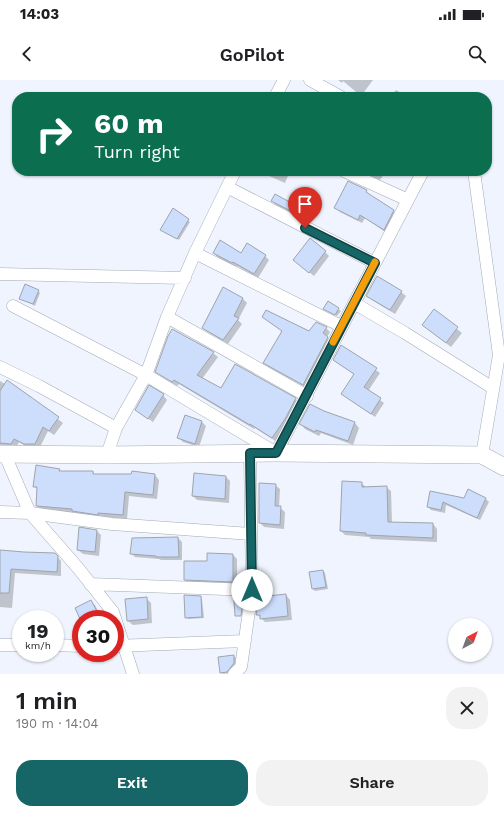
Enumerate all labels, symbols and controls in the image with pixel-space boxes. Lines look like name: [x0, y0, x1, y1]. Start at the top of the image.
text: 14:03: [20, 5, 59, 23]
icon: back: [16, 43, 38, 65]
icon: search: [466, 43, 488, 65]
text: GoPilot: [220, 44, 284, 65]
text: 60 m: [94, 107, 164, 140]
icon: right: [28, 108, 80, 160]
text: Turn right: [94, 141, 180, 162]
pin: [288, 187, 322, 228]
icon: arrive: [294, 193, 316, 215]
position arrow: [231, 569, 273, 611]
speed limit sign: 30: [72, 610, 124, 662]
north arrow: [448, 618, 492, 662]
map controls: [448, 618, 492, 662]
text: 19: [28, 619, 48, 643]
text: km/h: [25, 640, 51, 651]
text: 1 min: [16, 687, 78, 715]
button: close: [446, 687, 488, 729]
text: 190 m · 14:04: [16, 716, 98, 731]
button: Exit: [16, 760, 248, 806]
button: Share: [256, 760, 488, 806]

